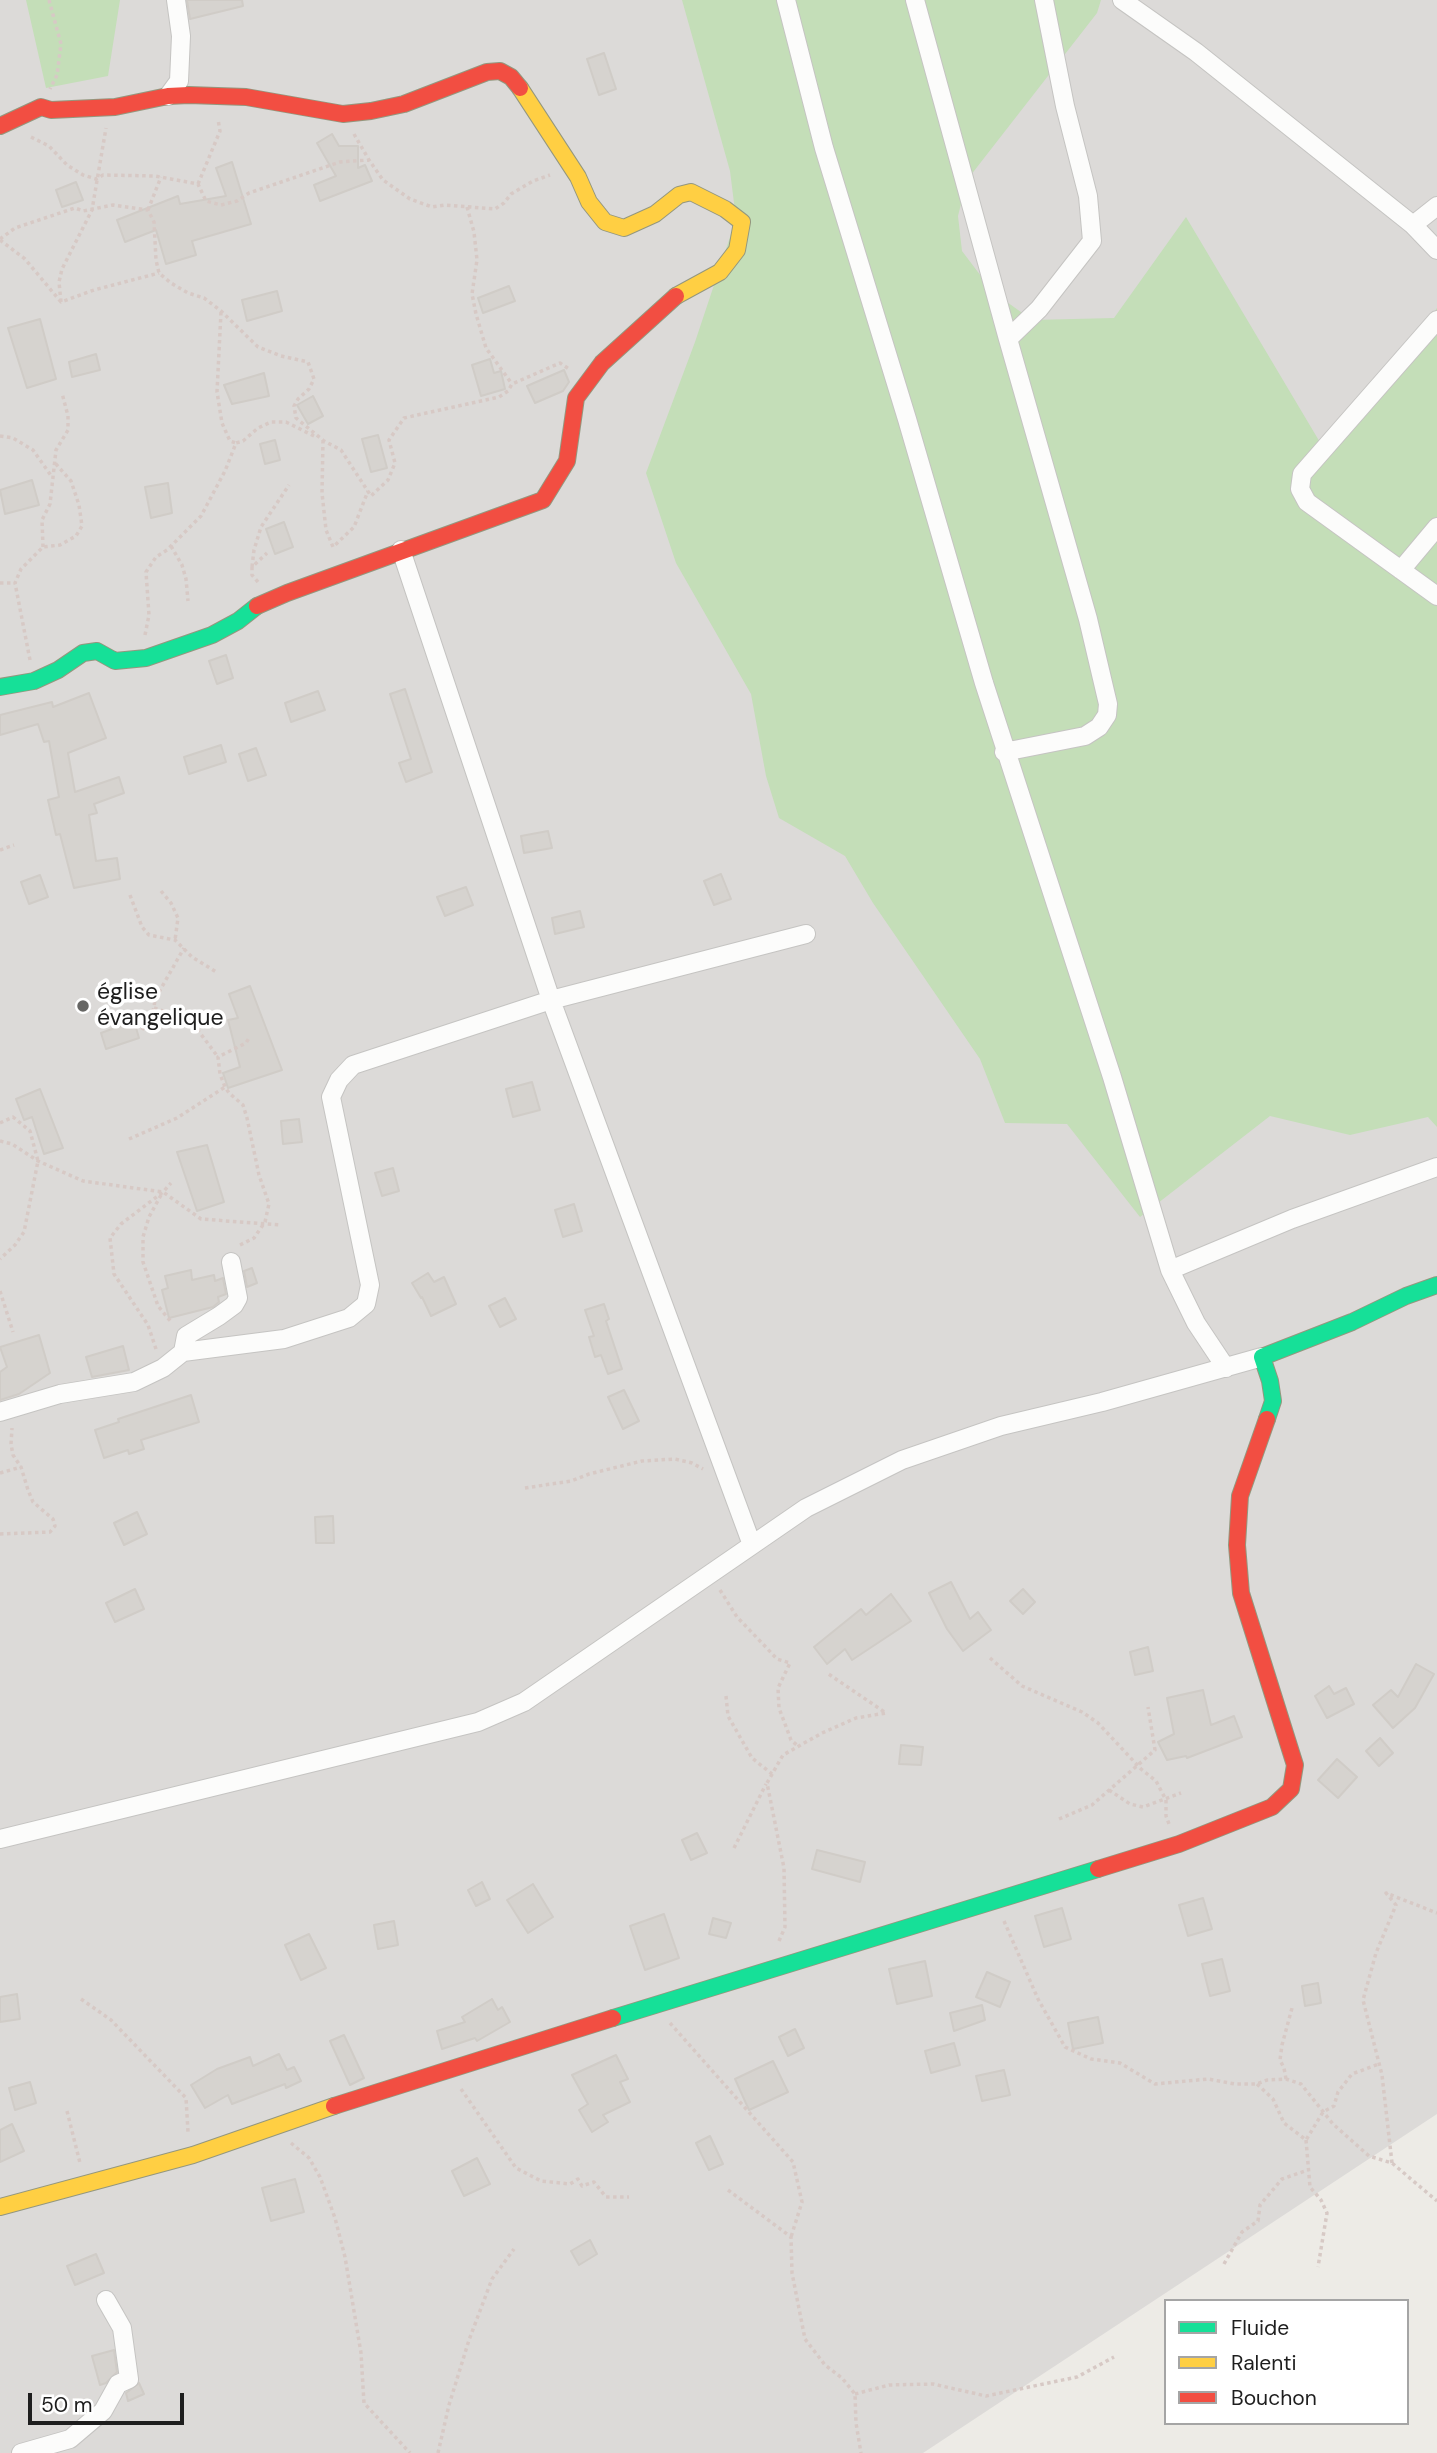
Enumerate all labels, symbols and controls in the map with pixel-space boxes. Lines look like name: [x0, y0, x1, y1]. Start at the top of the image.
place label: église évangelique: [97, 979, 224, 1033]
marker: église évangelique: [75, 998, 91, 1014]
legend: [1164, 2299, 1409, 2425]
text: Fluide: [1231, 2314, 1289, 2342]
text: Ralenti: [1231, 2349, 1297, 2377]
scale bar: [32, 2380, 187, 2424]
text: Bouchon: [1231, 2384, 1317, 2412]
text: 50 m: [41, 2391, 92, 2419]

